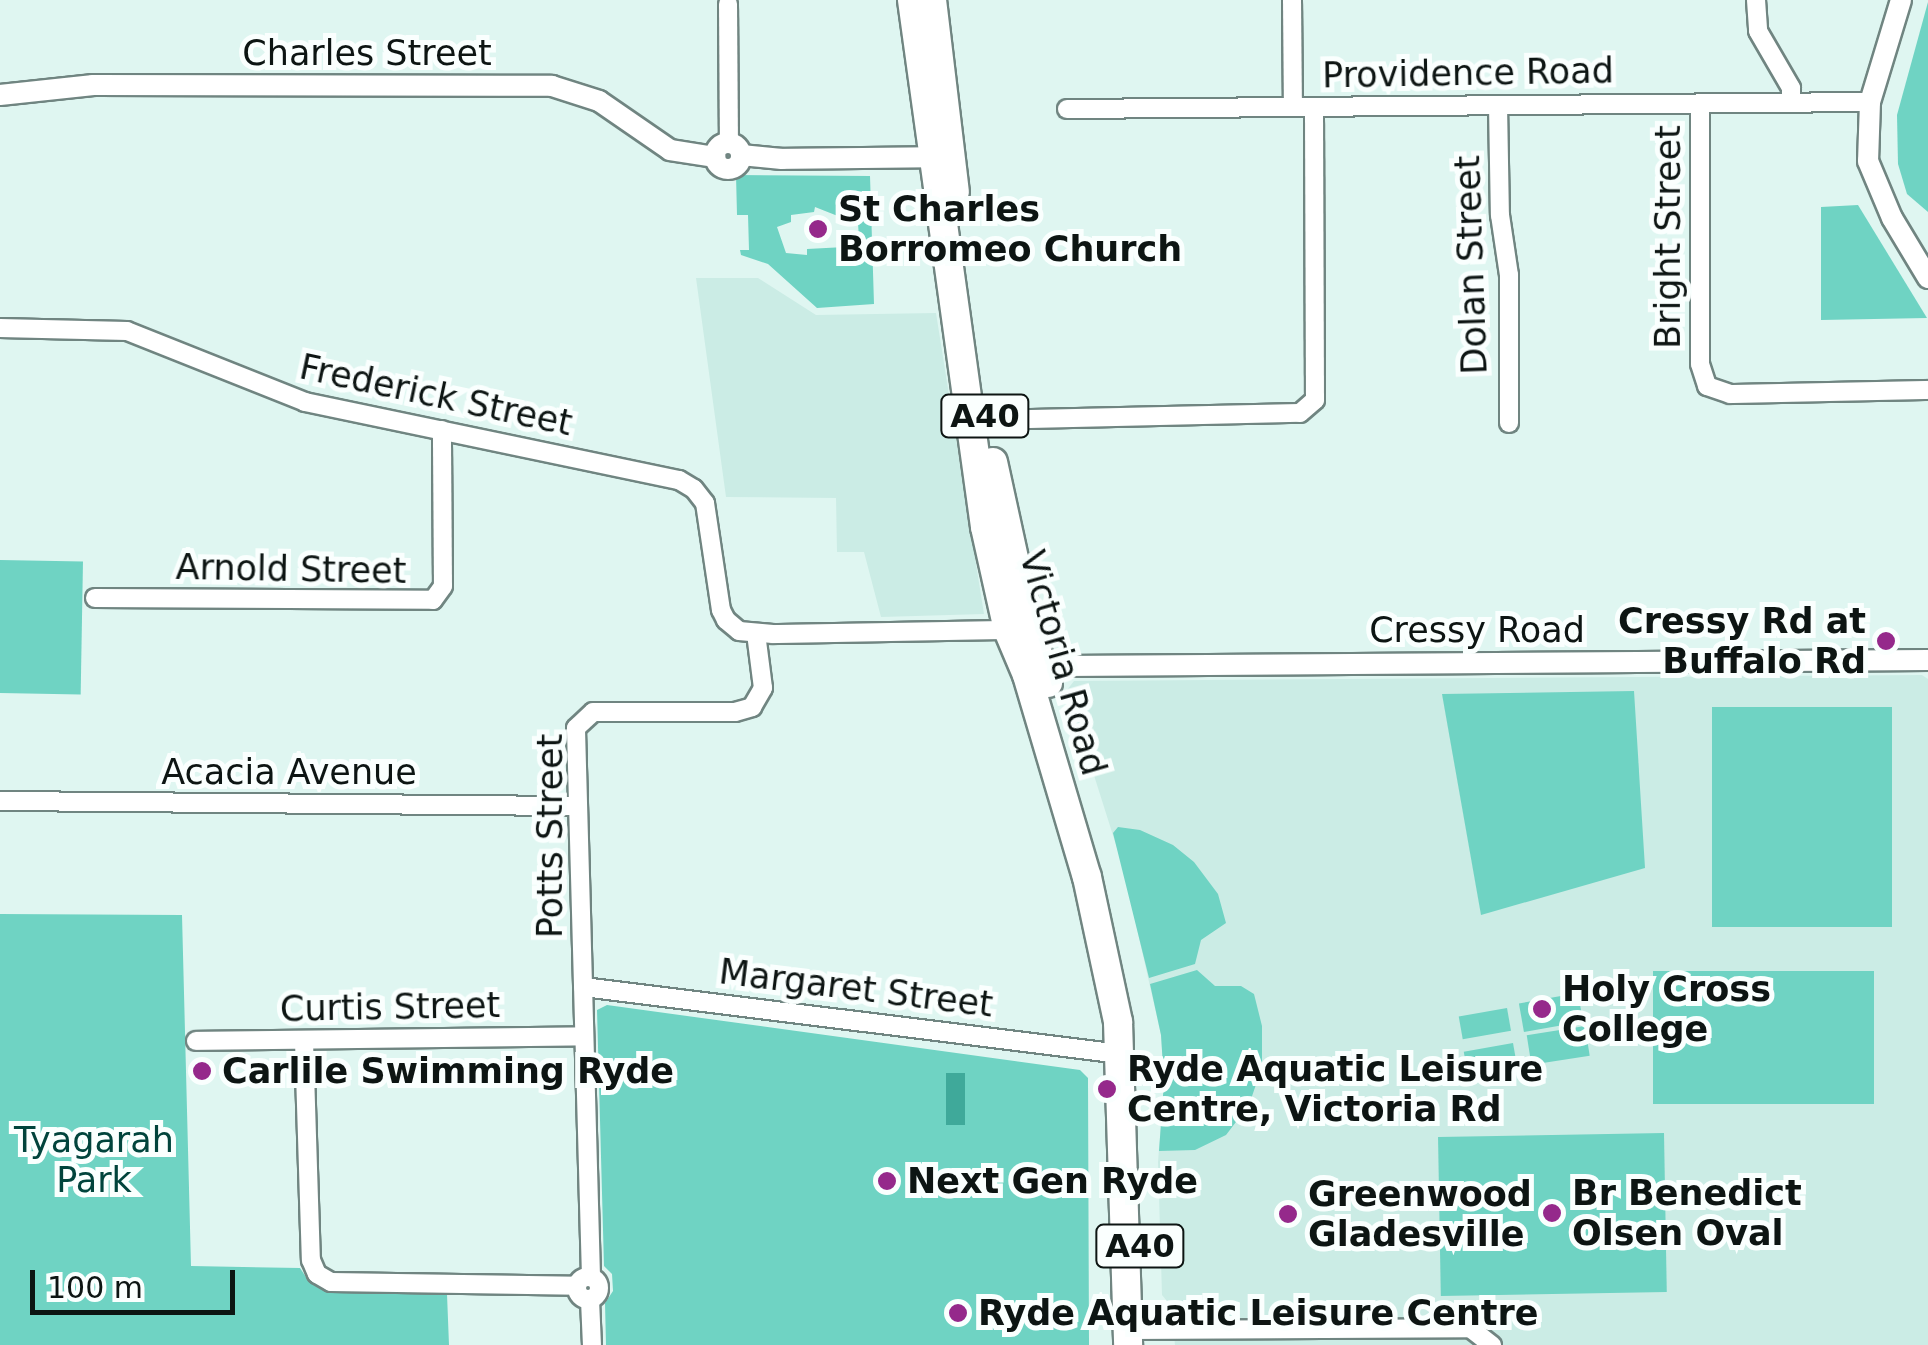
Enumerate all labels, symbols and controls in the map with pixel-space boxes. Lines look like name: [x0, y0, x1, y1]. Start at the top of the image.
street label: Charles Street: [242, 32, 492, 74]
street label: Providence Road: [1322, 49, 1614, 97]
street label: Bright Street: [1647, 125, 1689, 349]
street label: Dolan Street: [1446, 155, 1496, 375]
place label: St Charles Borromeo Church: [838, 188, 1182, 270]
marker: St Charles Borromeo Church: [807, 218, 829, 240]
street label: Frederick Street: [296, 346, 576, 444]
road number: A40: [940, 389, 1030, 443]
street label: Arnold Street: [175, 546, 407, 592]
street label: Victoria Road: [1011, 546, 1115, 780]
place label: Cressy Rd at Buffalo Rd: [1618, 600, 1866, 682]
street label: Cressy Road: [1369, 609, 1585, 651]
marker: Cressy Rd at Buffalo Rd: [1875, 630, 1897, 652]
street label: Potts Street: [529, 734, 571, 938]
street label: Acacia Avenue: [161, 751, 417, 793]
street label: Margaret Street: [717, 950, 995, 1026]
place label: Holy Cross College: [1562, 968, 1771, 1050]
street label: Curtis Street: [280, 984, 500, 1030]
marker: Holy Cross College: [1531, 998, 1553, 1020]
place label: Ryde Aquatic Leisure Centre, Victoria Rd: [1127, 1048, 1543, 1130]
place label: Carlile Swimming Ryde: [222, 1050, 674, 1092]
marker: Carlile Swimming Ryde: [191, 1060, 213, 1082]
marker: Ryde Aquatic Leisure Centre, Victoria Rd: [1096, 1078, 1118, 1100]
park label: Tyagarah Park: [14, 1119, 174, 1201]
place label: Next Gen Ryde: [907, 1160, 1198, 1202]
marker: Next Gen Ryde: [876, 1170, 898, 1192]
place label: Br Benedict Olsen Oval: [1572, 1172, 1802, 1254]
place label: Greenwood Gladesville: [1308, 1173, 1532, 1255]
marker: Br Benedict Olsen Oval: [1541, 1202, 1563, 1224]
marker: Greenwood Gladesville: [1277, 1203, 1299, 1225]
road number: A40: [1095, 1219, 1185, 1273]
scale bar: [35, 1250, 240, 1312]
text: 100 m: [47, 1270, 143, 1305]
place label: Ryde Aquatic Leisure Centre: [978, 1292, 1539, 1334]
marker: Ryde Aquatic Leisure Centre: [947, 1302, 969, 1324]

